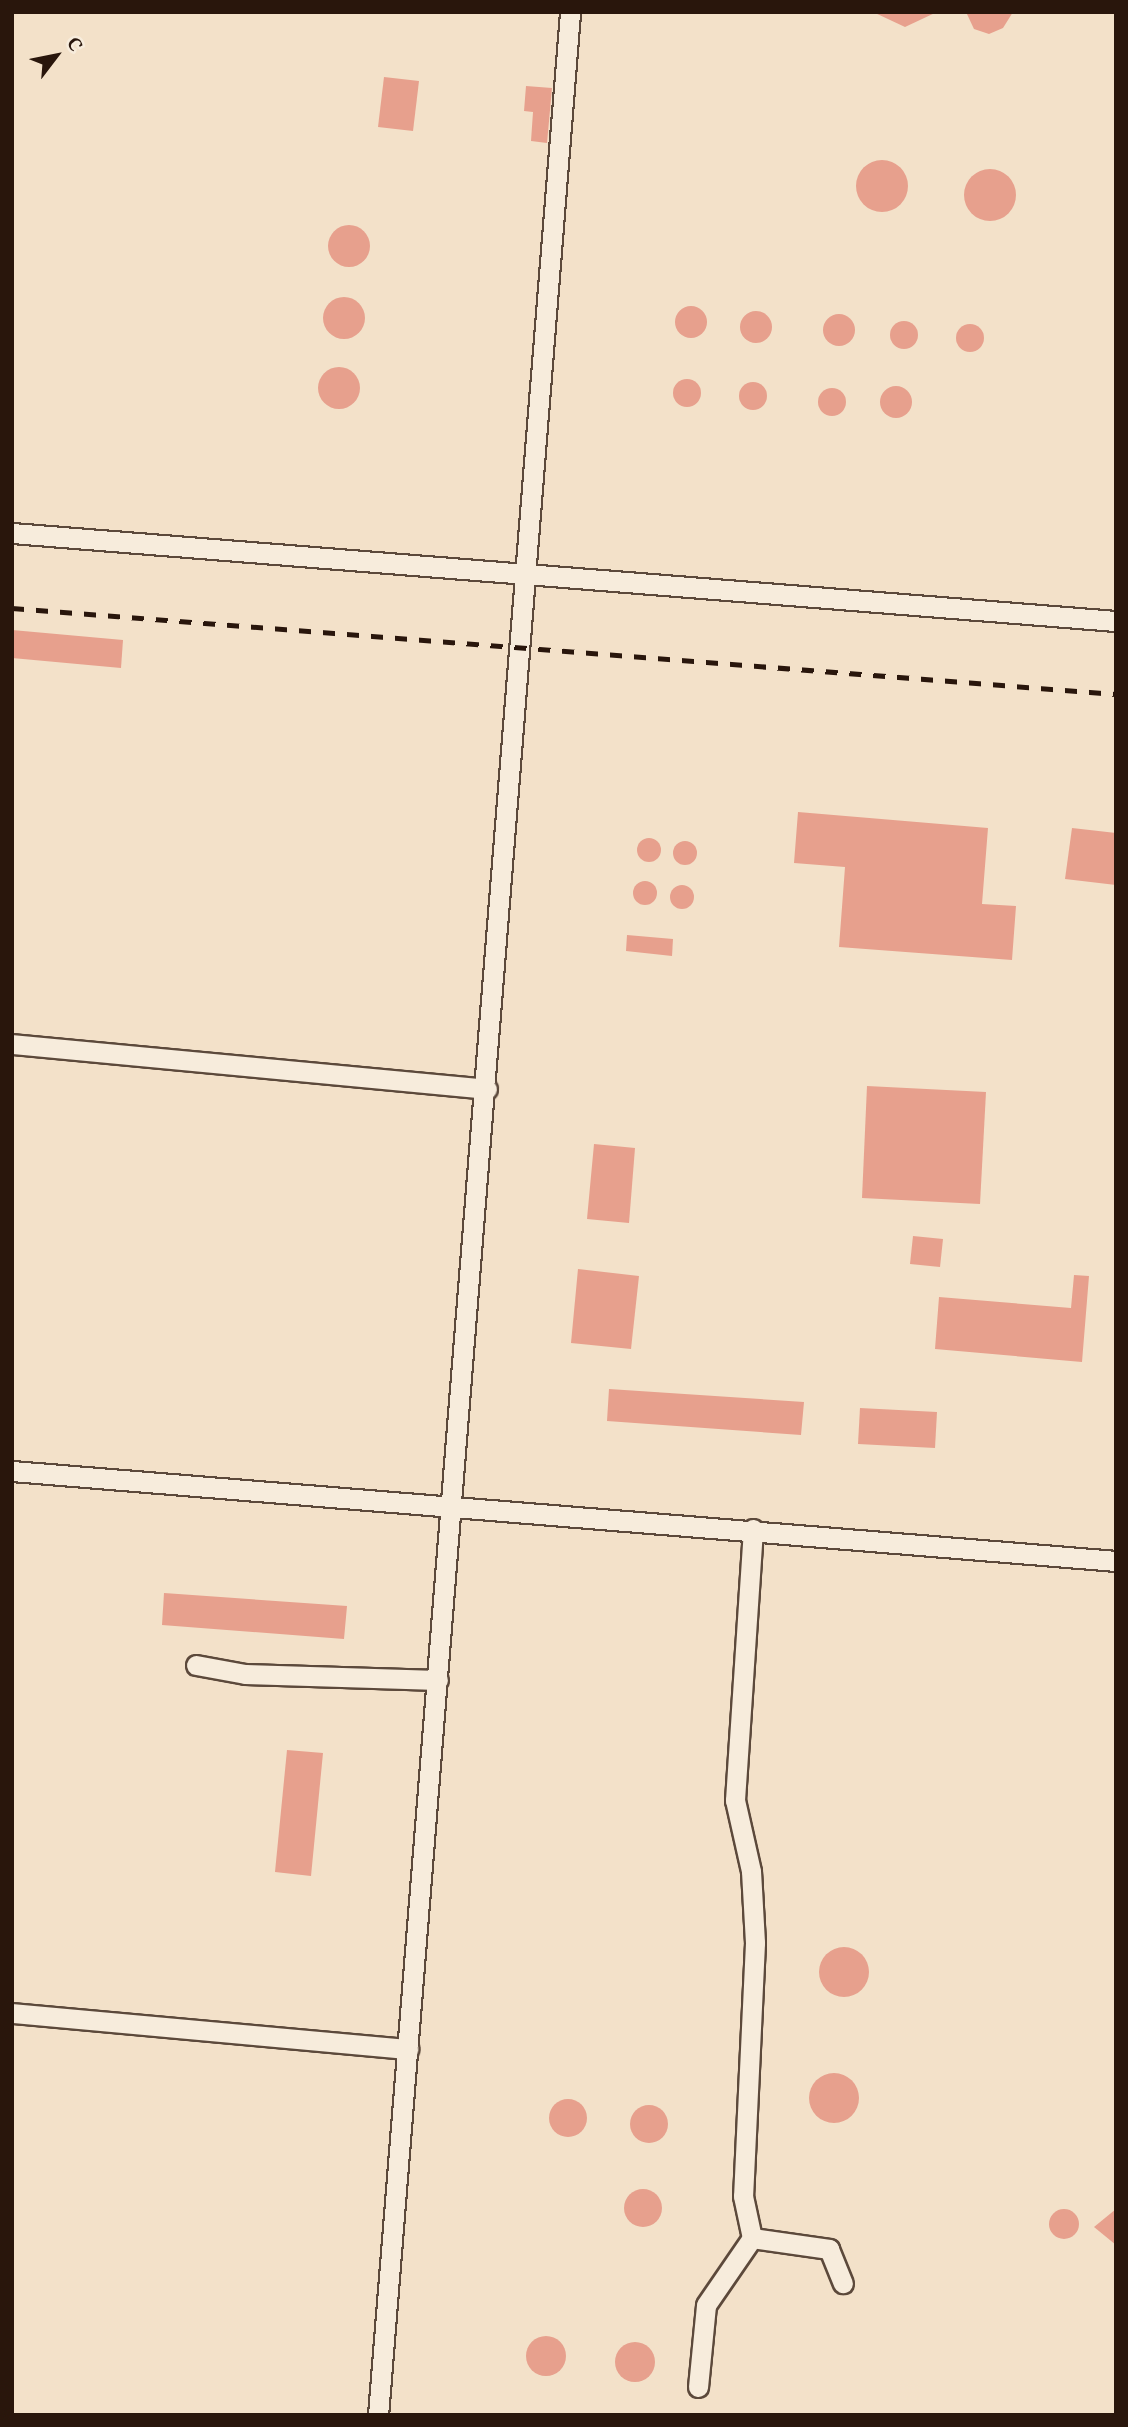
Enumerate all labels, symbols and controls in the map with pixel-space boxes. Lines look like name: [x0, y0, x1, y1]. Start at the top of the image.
north arrow: [21, 21, 91, 91]
text: С: [60, 33, 88, 57]

